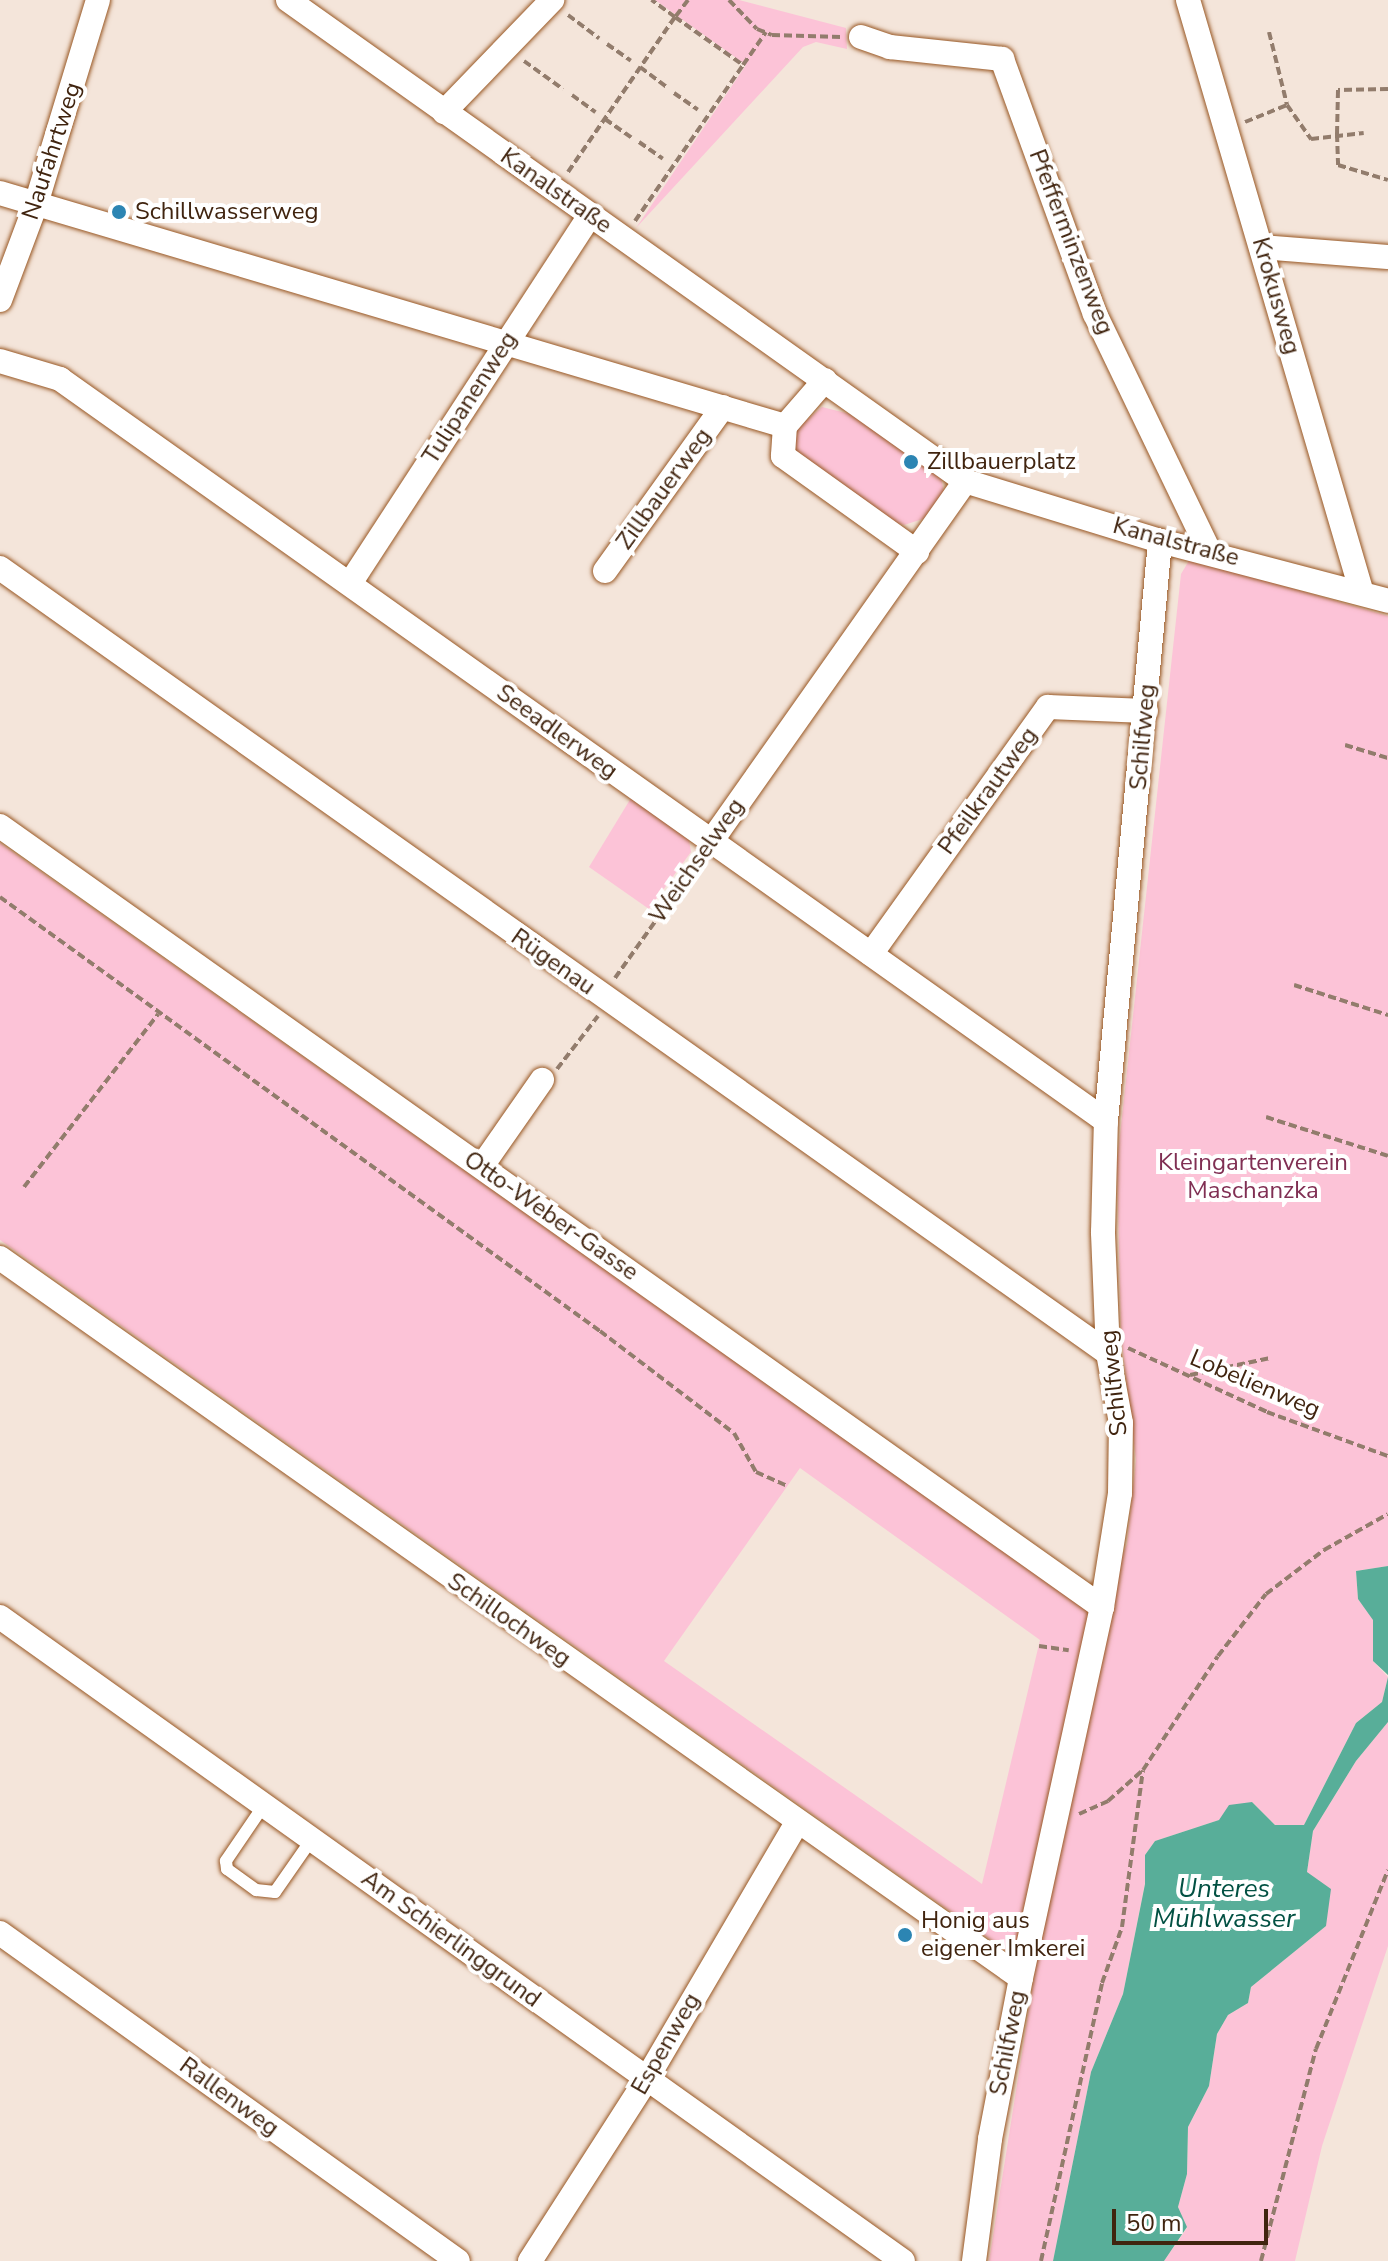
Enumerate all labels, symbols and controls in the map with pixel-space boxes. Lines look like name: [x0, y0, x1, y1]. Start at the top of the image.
street label: Naufahrtweg: [16, 79, 88, 223]
street label: Kanalstraße: [495, 142, 617, 240]
street label: Pfefferminzenweg: [1022, 145, 1120, 339]
place label: Schillwasserweg: [135, 198, 319, 226]
marker: Schillwasserweg: [110, 203, 128, 221]
street label: Krokusweg: [1246, 234, 1306, 358]
street label: Tulipanenweg: [416, 326, 524, 470]
street label: Zillbauerweg: [610, 423, 718, 555]
place label: Zillbauerplatz: [927, 448, 1076, 476]
marker: Zillbauerplatz: [902, 453, 920, 471]
street label: Kanalstraße: [1110, 511, 1242, 573]
street label: Seeadlerweg: [491, 678, 623, 786]
street label: Schilfweg: [1124, 683, 1162, 791]
street label: Pfeilkrautweg: [932, 722, 1044, 860]
street label: Weichselweg: [643, 793, 751, 929]
street label: Rügenau: [505, 923, 601, 1001]
street label: Otto-Weber-Gasse: [458, 1145, 644, 1287]
park label: Kleingartenverein Maschanzka: [1158, 1149, 1348, 1205]
street label: Schilfweg: [1094, 1328, 1134, 1438]
street label: Lobelienweg: [1185, 1344, 1325, 1424]
street label: Schillochweg: [442, 1567, 576, 1673]
street label: Am Schierlinggrund: [356, 1864, 546, 2014]
water label: Unteres Mühlwasser: [1153, 1873, 1295, 1934]
place label: Honig aus eigener Imkerei: [921, 1907, 1085, 1963]
marker: Honig aus eigener Imkerei: [896, 1926, 914, 1944]
street label: Espenweg: [625, 1988, 707, 2100]
street label: Schilfweg: [984, 1988, 1032, 2098]
street label: Rallenweg: [174, 2051, 284, 2143]
scale bar: [1116, 2193, 1272, 2243]
text: 50 m: [1126, 2207, 1182, 2239]

